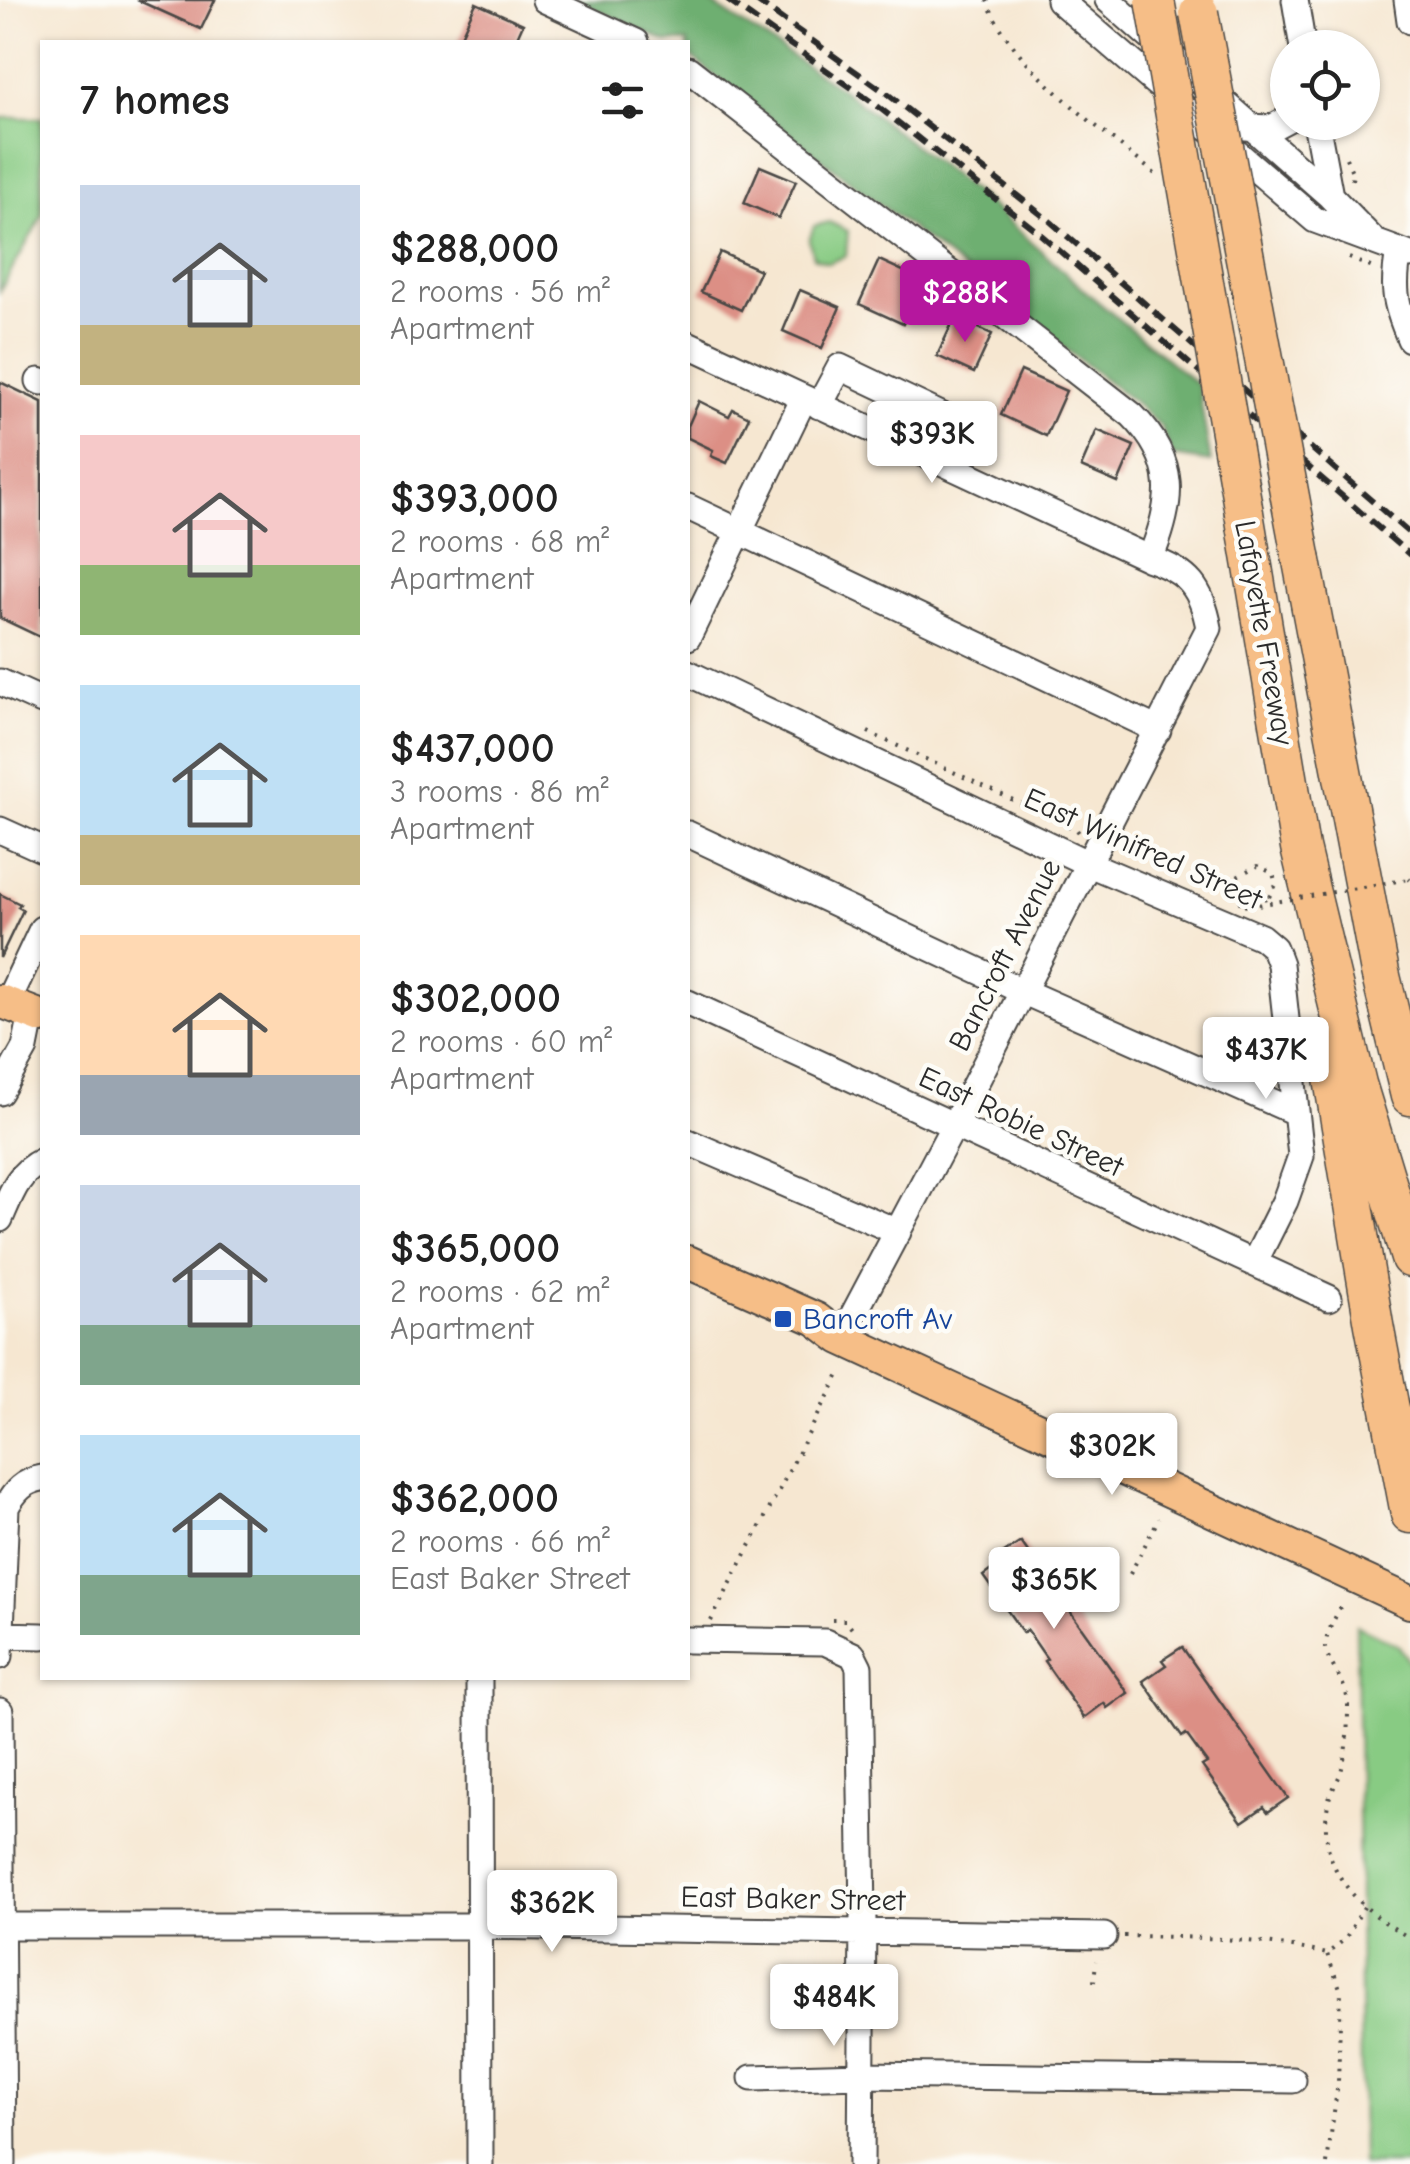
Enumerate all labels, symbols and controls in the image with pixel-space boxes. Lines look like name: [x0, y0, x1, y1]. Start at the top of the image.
map controls: [1270, 30, 1380, 140]
button: locate: [1270, 30, 1380, 140]
icon: filters: [595, 73, 650, 128]
text: 7 homes: [80, 76, 230, 125]
text: $288,000: [390, 224, 559, 273]
icon: home: [160, 225, 280, 345]
pin: $288K: [895, 260, 1035, 345]
text: 2 rooms · 56 m²: [390, 273, 610, 310]
text: $288K: [922, 274, 1008, 311]
text: Apartment: [390, 310, 533, 347]
pin: $393K: [862, 401, 1002, 486]
text: $393K: [889, 415, 975, 452]
text: $393,000: [390, 474, 559, 523]
icon: home: [160, 475, 280, 595]
street label: Lafayette Freeway: [1227, 518, 1301, 749]
text: 2 rooms · 68 m²: [390, 523, 609, 560]
text: Apartment: [390, 560, 533, 597]
text: $437,000: [390, 724, 555, 773]
icon: home: [160, 725, 280, 845]
text: 3 rooms · 86 m²: [390, 773, 609, 810]
street label: East Winifred Street: [1019, 781, 1269, 918]
text: Apartment: [390, 810, 533, 847]
street label: Bancroft Avenue: [942, 853, 1068, 1057]
text: $302,000: [390, 974, 561, 1023]
icon: home: [160, 975, 280, 1095]
pin: $437K: [1196, 1017, 1336, 1102]
text: 2 rooms · 60 m²: [390, 1023, 612, 1060]
text: $437K: [1225, 1031, 1307, 1068]
street label: East Robie Street: [913, 1059, 1130, 1185]
text: Apartment: [390, 1060, 533, 1097]
text: $365,000: [390, 1224, 560, 1273]
icon: home: [160, 1225, 280, 1345]
text: 2 rooms · 62 m²: [390, 1273, 609, 1310]
place label: Bancroft Av: [803, 1302, 953, 1337]
marker: Bancroft Av: [772, 1308, 794, 1330]
text: Apartment: [390, 1310, 533, 1347]
pin: $302K: [1042, 1413, 1182, 1498]
text: $302K: [1068, 1427, 1156, 1464]
text: $362,000: [390, 1474, 559, 1523]
icon: home: [160, 1475, 280, 1595]
text: 2 rooms · 66 m²: [390, 1523, 610, 1560]
pin: $365K: [984, 1547, 1124, 1632]
text: East Baker Street: [390, 1560, 630, 1597]
text: $365K: [1011, 1561, 1097, 1598]
pin: $362K: [482, 1870, 622, 1955]
street label: East Baker Street: [680, 1880, 907, 1918]
text: $362K: [509, 1884, 595, 1921]
pin: $484K: [764, 1964, 904, 2049]
text: $484K: [792, 1978, 876, 2015]

